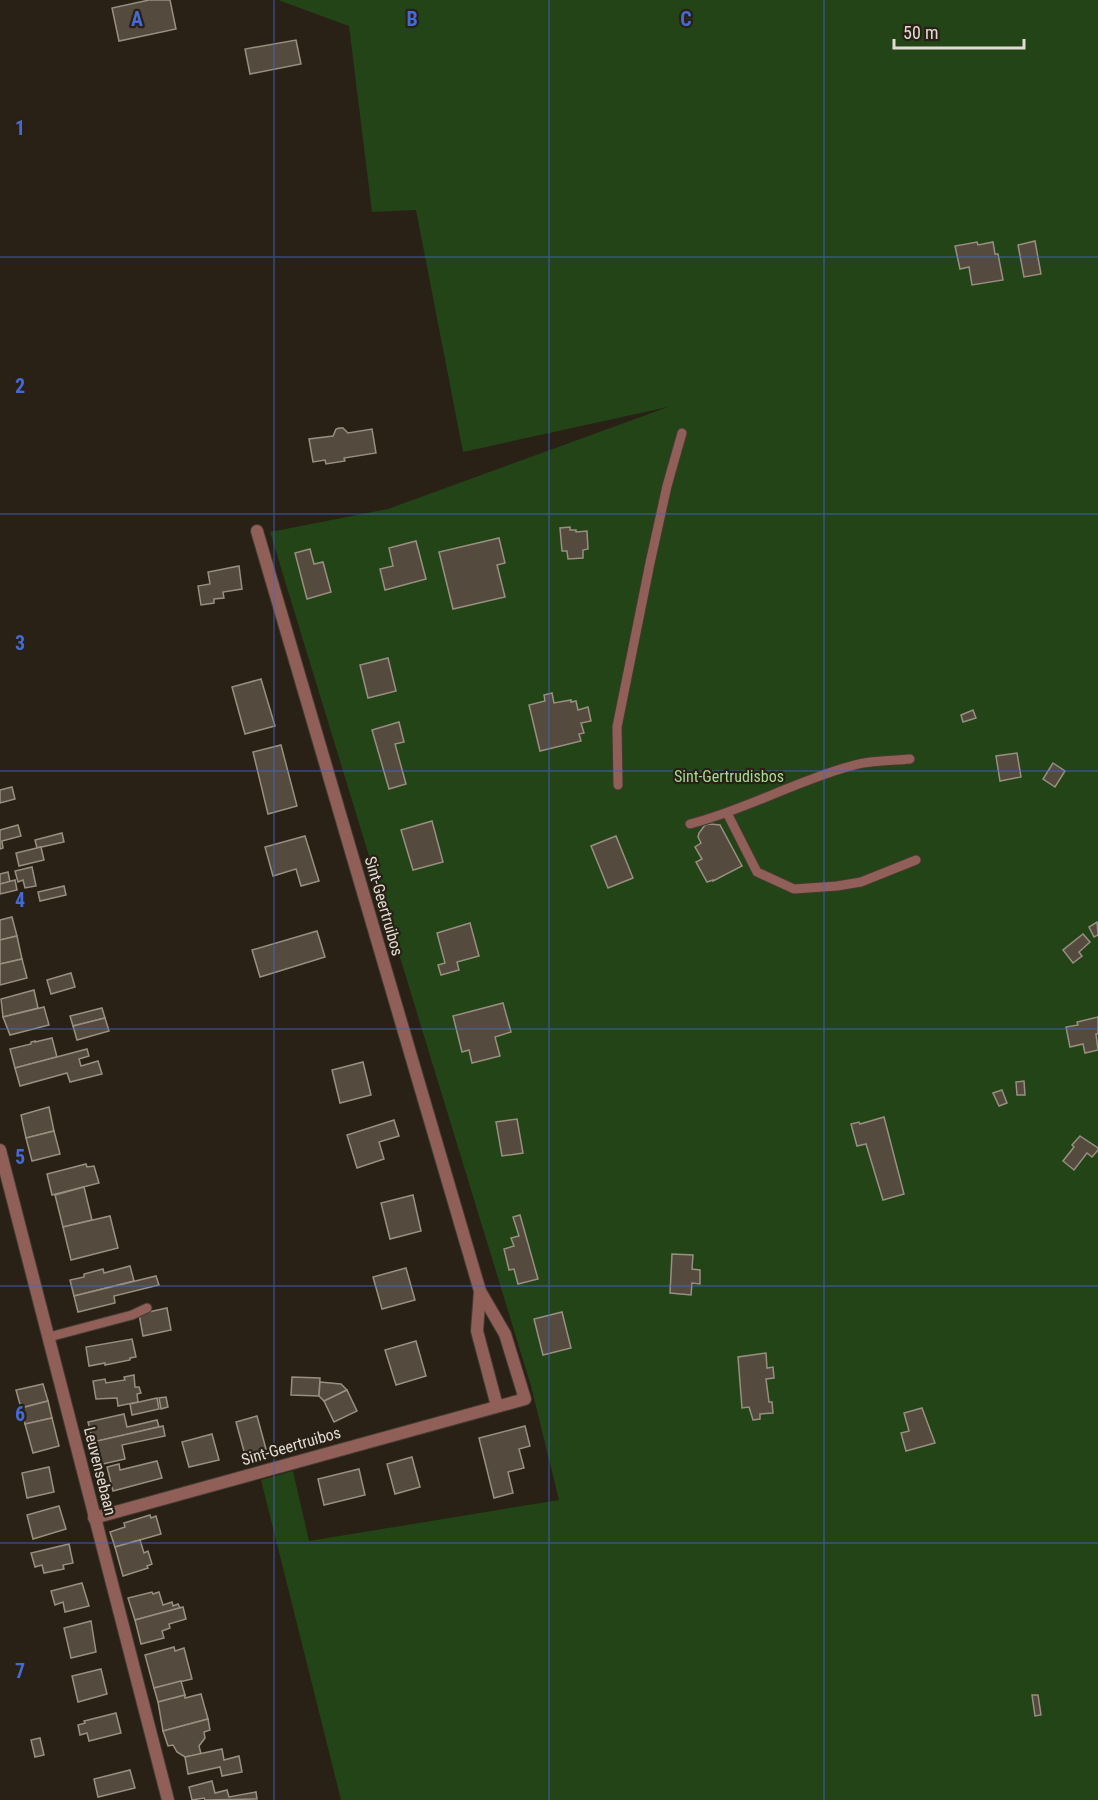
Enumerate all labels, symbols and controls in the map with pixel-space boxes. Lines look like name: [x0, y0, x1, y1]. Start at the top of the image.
text: A: [131, 7, 143, 31]
text: B: [406, 7, 418, 31]
text: C: [680, 7, 692, 31]
scale bar: [894, 12, 1024, 50]
text: 50 m: [903, 22, 938, 43]
text: 1: [15, 116, 25, 140]
text: 2: [15, 374, 25, 398]
text: 3: [15, 631, 25, 655]
park label: Sint-Gertrudisbos: [674, 767, 784, 786]
street label: Sint-Geertruibos: [361, 854, 407, 958]
text: 4: [15, 888, 25, 912]
text: 5: [15, 1145, 25, 1169]
text: 6: [15, 1402, 25, 1426]
street label: Sint-Geertruibos: [239, 1423, 343, 1469]
street label: Leuvensebaan: [80, 1425, 120, 1517]
text: 7: [15, 1659, 25, 1683]

